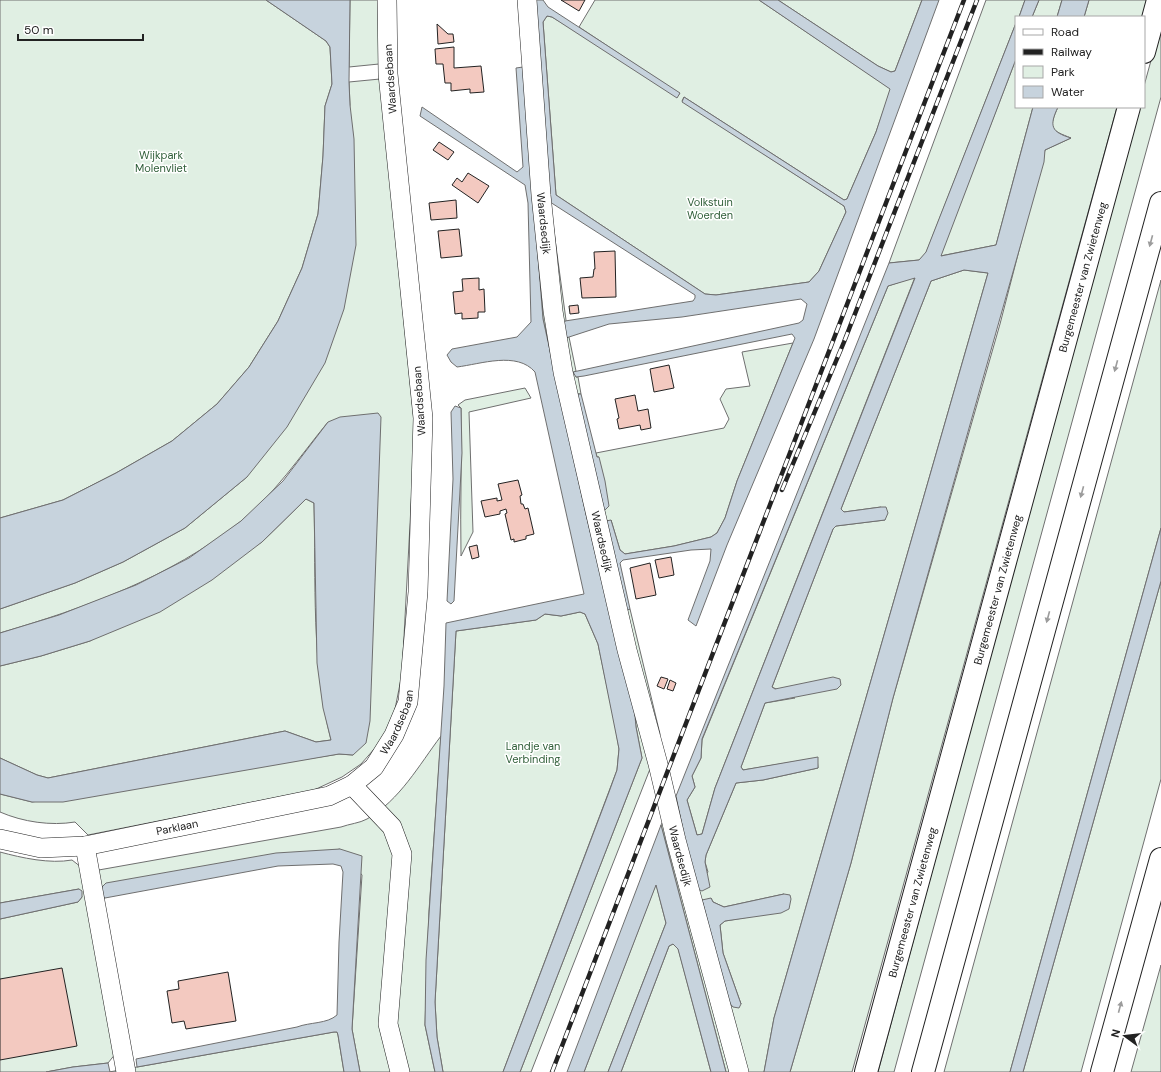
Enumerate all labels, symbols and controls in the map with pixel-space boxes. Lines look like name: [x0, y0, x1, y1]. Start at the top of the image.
scale bar: [18, 16, 143, 42]
legend: [1015, 16, 1145, 108]
text: 50 m: [24, 22, 53, 38]
text: Road: [1051, 24, 1079, 40]
street label: Waardsebaan: [381, 44, 399, 114]
text: Railway: [1051, 44, 1092, 60]
text: Park: [1051, 64, 1075, 80]
text: Water: [1051, 84, 1085, 100]
park label: Wijkpark Molenvliet: [135, 148, 187, 175]
street label: Waardsedijk: [534, 192, 554, 256]
park label: Volkstuin Woerden: [687, 195, 733, 222]
street label: Burgemeester van Zwietenweg: [1056, 200, 1110, 354]
one-way arrow: [1148, 235, 1154, 247]
one-way arrow: [1113, 361, 1119, 373]
street label: Waardsebaan: [410, 366, 428, 436]
one-way arrow: [1079, 486, 1085, 498]
street label: Waardsedijk: [588, 510, 616, 574]
street label: Burgemeester van Zwietenweg: [970, 513, 1025, 666]
one-way arrow: [1044, 611, 1050, 623]
street label: Waardsebaan: [377, 689, 416, 757]
park label: Landje van Verbinding: [506, 739, 560, 766]
street label: Parklaan: [155, 816, 199, 838]
street label: Waardsedijk: [666, 824, 695, 888]
street label: Burgemeester van Zwietenweg: [885, 825, 939, 979]
one-way arrow: [1117, 1001, 1123, 1013]
north arrow: [1105, 1016, 1145, 1056]
text: N: [1108, 1028, 1123, 1039]

